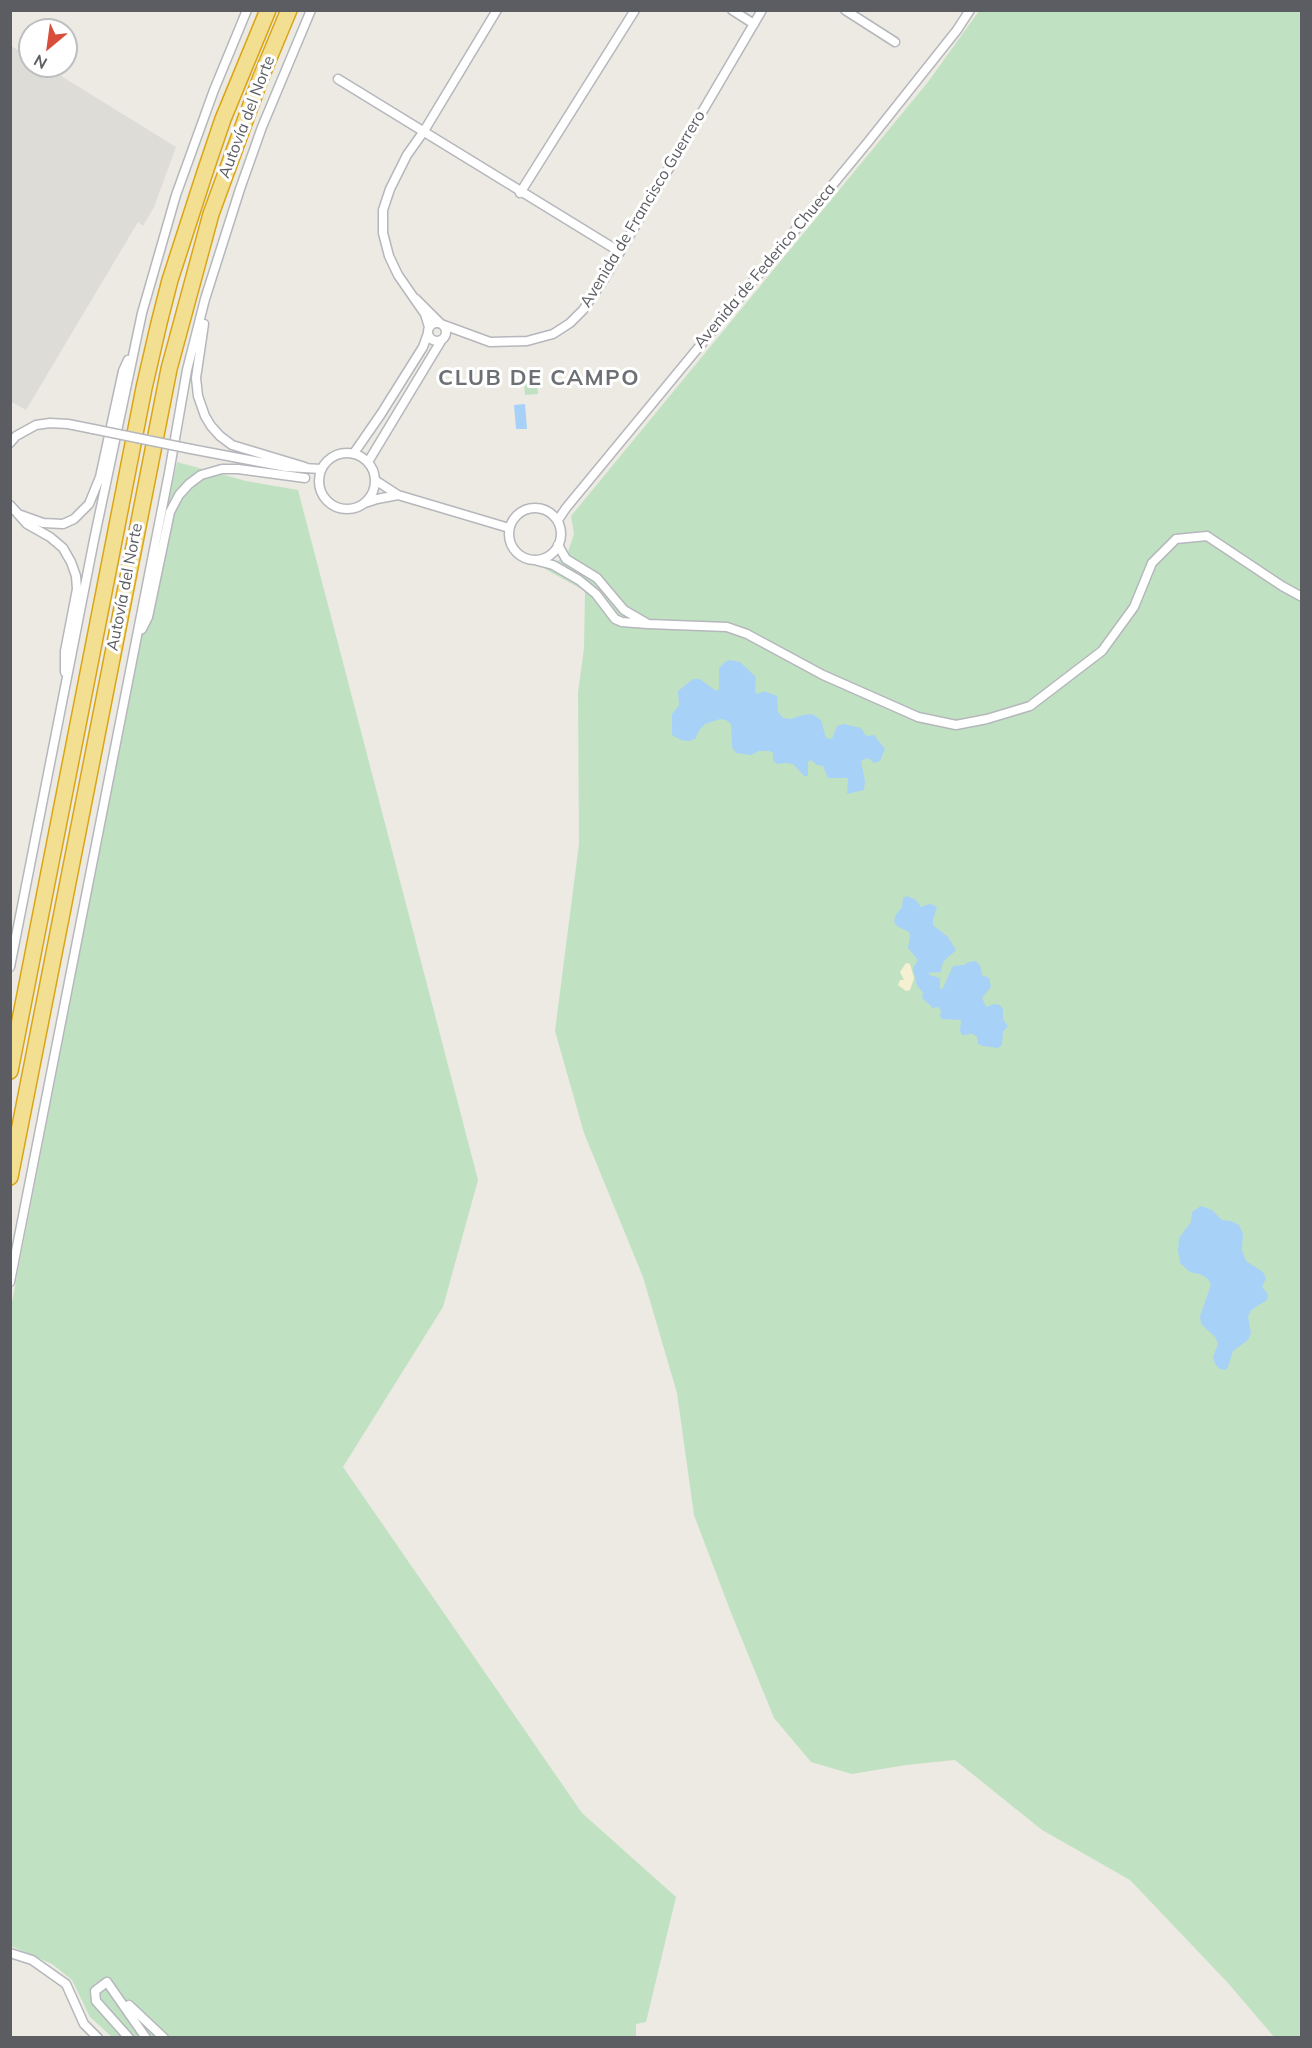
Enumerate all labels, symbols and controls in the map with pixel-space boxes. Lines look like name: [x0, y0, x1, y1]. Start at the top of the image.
north arrow: [18, 18, 78, 78]
text: N: [30, 50, 50, 74]
street label: Autovía del Norte: [215, 53, 279, 181]
street label: Avenida de Francisco Guerrero: [576, 107, 710, 311]
street label: Avenida de Federico Chueca: [690, 180, 840, 352]
district label: CLUB DE CAMPO: [438, 365, 640, 391]
street label: Autovía del Norte: [103, 522, 147, 652]

